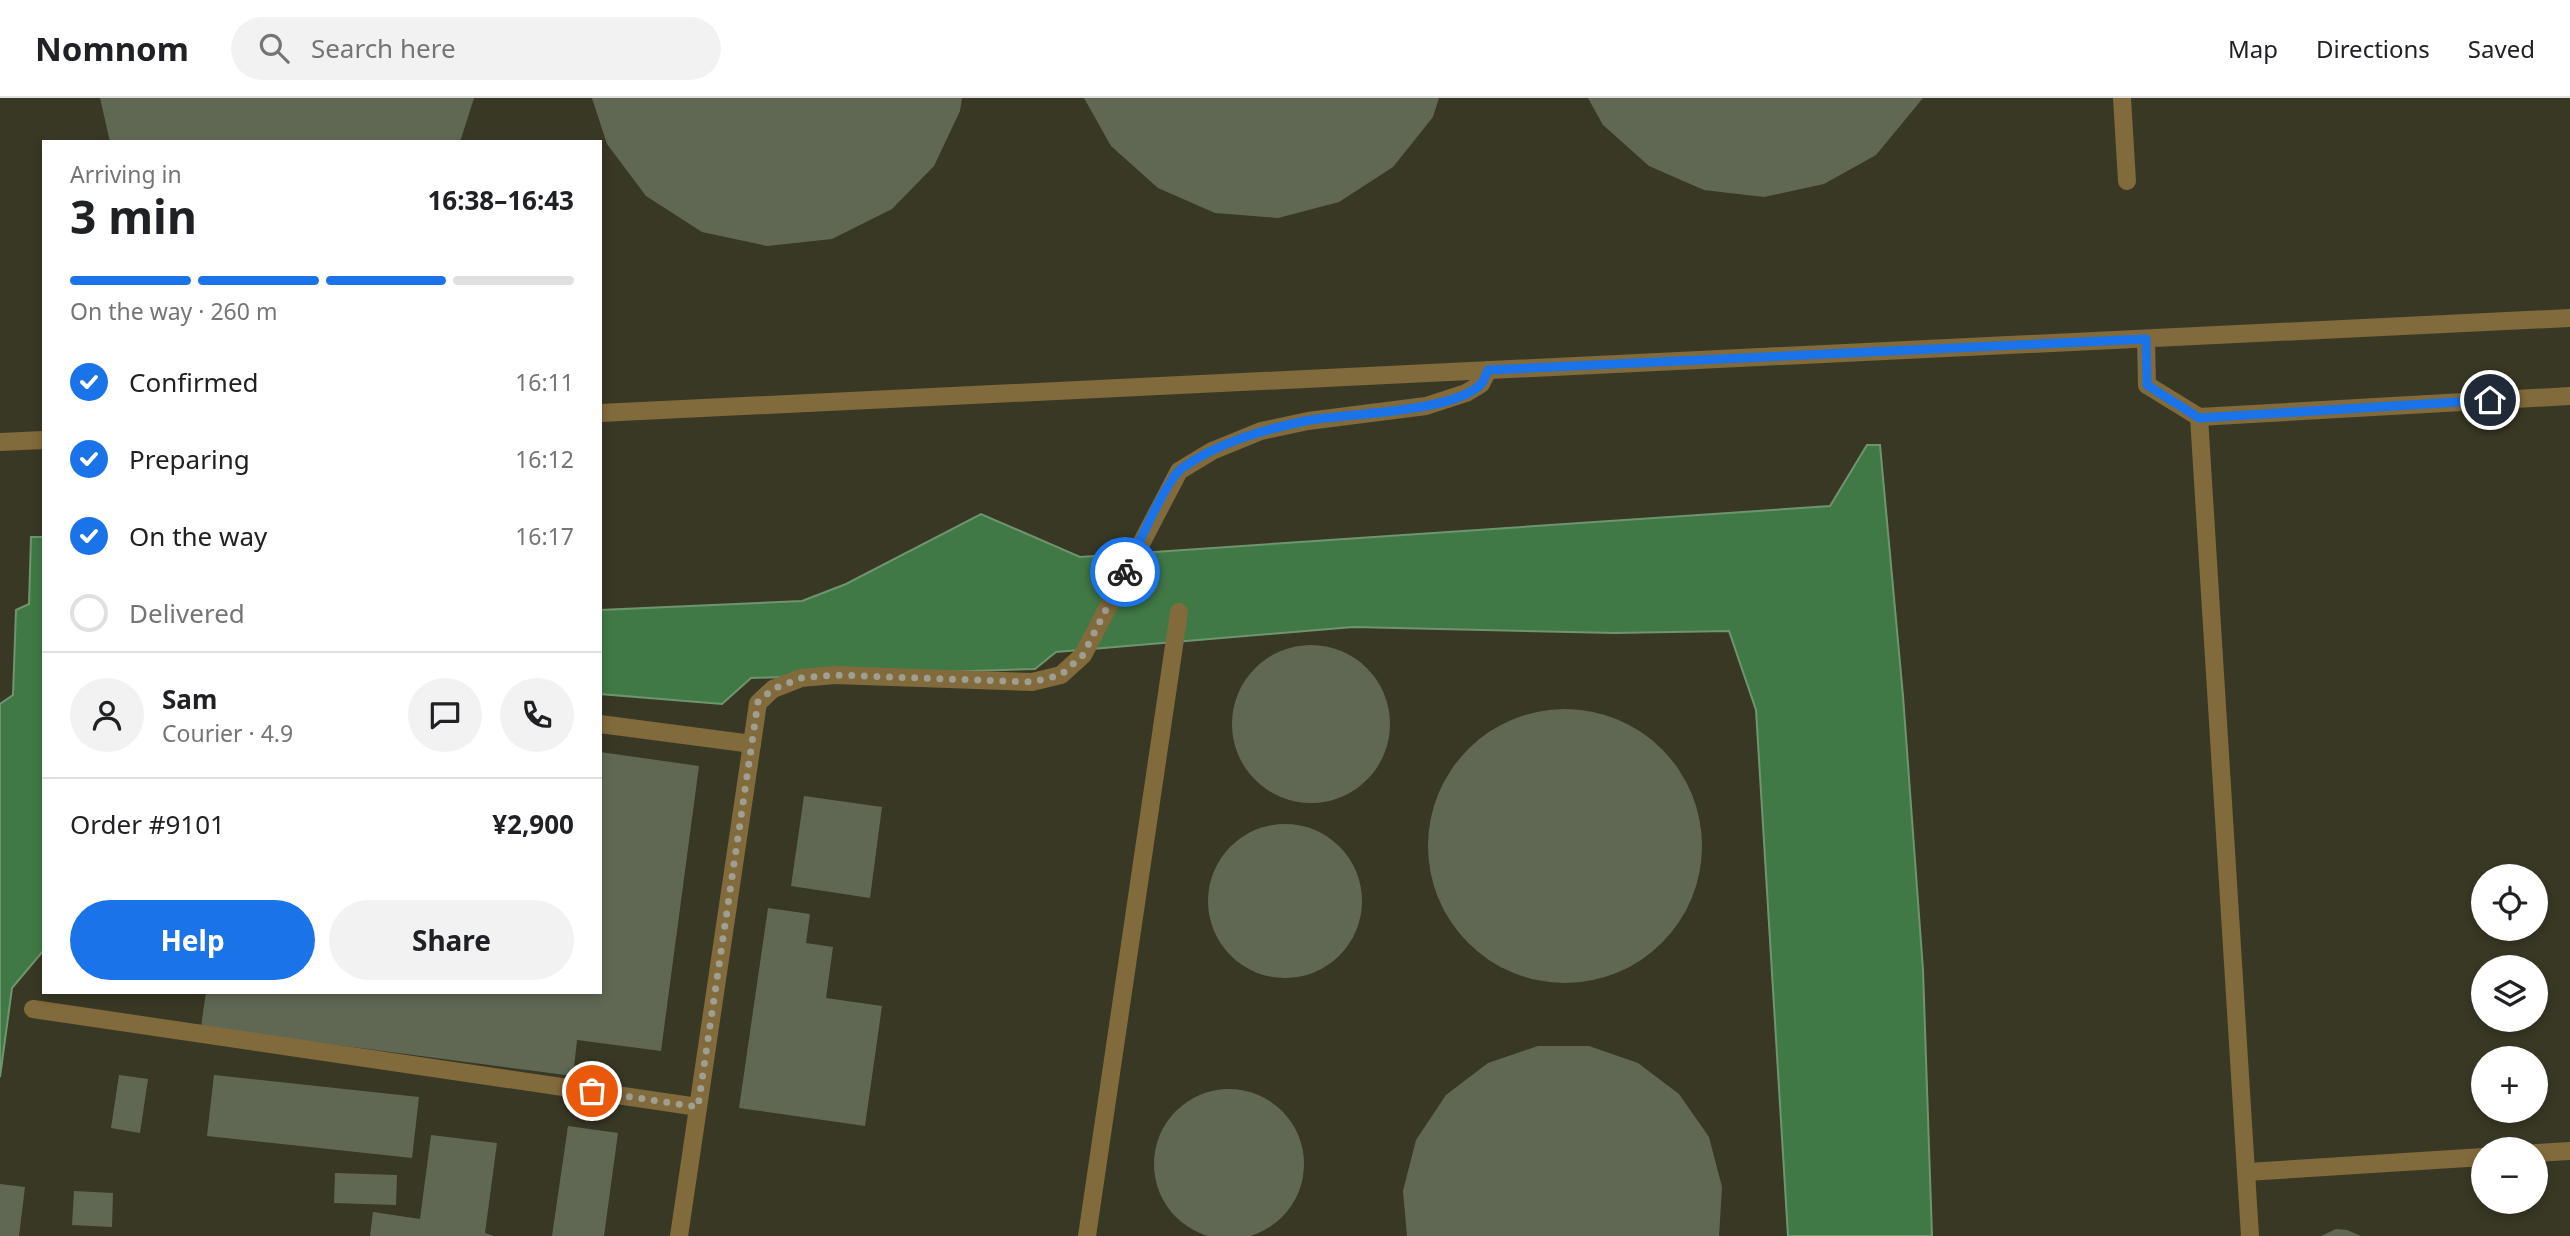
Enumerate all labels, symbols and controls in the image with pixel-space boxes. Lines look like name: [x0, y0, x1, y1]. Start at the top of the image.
search box: [231, 17, 721, 80]
text: Nomnom: [35, 26, 189, 71]
icon: search: [255, 29, 293, 67]
text: Search here: [311, 30, 456, 66]
text: Map: [2228, 32, 2278, 65]
text: Directions: [2316, 32, 2430, 65]
text: Saved: [2468, 32, 2535, 65]
text: Arriving in: [70, 158, 182, 190]
text: 16:38–16:43: [427, 182, 574, 218]
text: 3 min: [70, 185, 197, 247]
text: On the way · 260 m: [70, 295, 277, 327]
icon: check: [70, 363, 108, 401]
text: Confirmed: [129, 364, 259, 400]
text: 16:11: [515, 366, 574, 398]
pin: [2460, 370, 2520, 430]
icon: home: [2471, 381, 2509, 419]
icon: check: [70, 440, 108, 478]
text: Preparing: [129, 441, 250, 477]
text: 16:12: [515, 443, 574, 475]
icon: check: [70, 517, 108, 555]
text: On the way: [129, 518, 267, 554]
text: 16:17: [515, 520, 574, 552]
courier: [1090, 537, 1160, 607]
icon: bike: [1106, 553, 1144, 591]
text: Delivered: [129, 595, 245, 631]
button: person: [70, 678, 144, 752]
button: chat: [408, 678, 482, 752]
button: phone: [500, 678, 574, 752]
text: Sam: [162, 681, 217, 717]
text: Courier · 4.9: [162, 717, 293, 749]
text: Order #9101: [70, 806, 225, 842]
text: ¥2,900: [492, 806, 574, 842]
map controls: [2471, 864, 2548, 1214]
button: locate: [2471, 864, 2548, 941]
button: Help: [70, 900, 315, 980]
button: Share: [329, 900, 574, 980]
button: layers: [2471, 955, 2548, 1032]
button: +: [2471, 1046, 2548, 1123]
pin: [562, 1061, 622, 1121]
icon: bag: [573, 1072, 611, 1110]
button: −: [2471, 1137, 2548, 1214]

